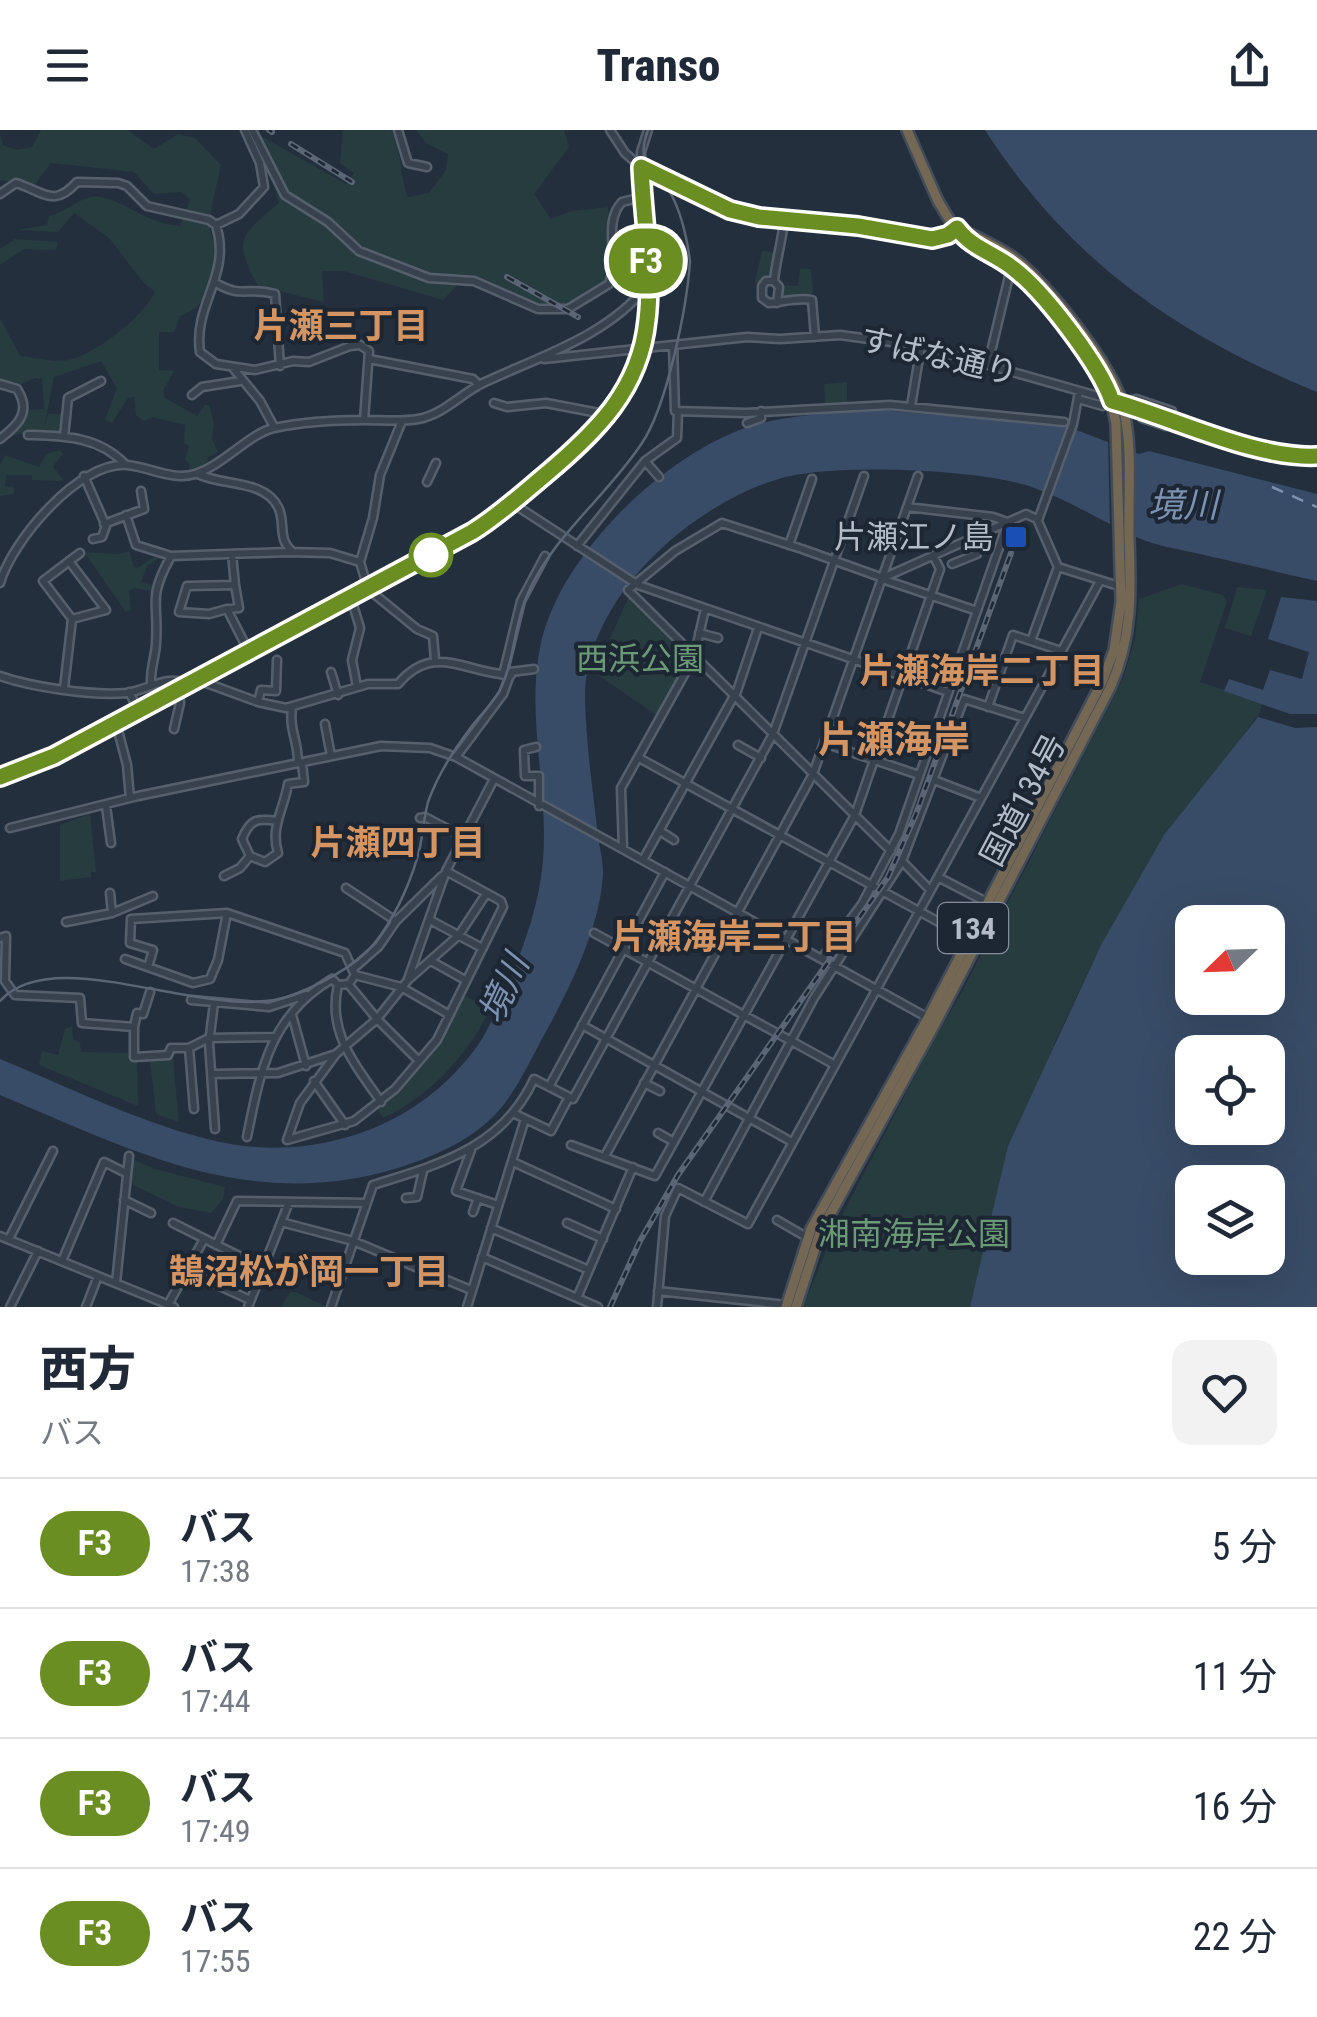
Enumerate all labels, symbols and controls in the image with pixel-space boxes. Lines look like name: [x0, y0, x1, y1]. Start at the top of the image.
icon: menu: [40, 38, 95, 93]
icon: share: [1222, 38, 1277, 93]
text: Transo: [597, 39, 720, 92]
line badge: F3: [601, 228, 691, 294]
text: F3: [629, 241, 663, 282]
district label: 片瀬三丁目: [253, 306, 429, 347]
street label: すばな通り: [857, 319, 1021, 393]
water label: 境川: [1148, 485, 1222, 526]
place label: 片瀬江ノ島: [834, 518, 994, 556]
marker: 片瀬江ノ島: [1003, 524, 1029, 550]
unlabelled marker: [410, 534, 452, 576]
park label: 西浜公園: [576, 640, 704, 678]
district label: 片瀬海岸二丁目: [859, 651, 1105, 692]
district label: 片瀬海岸: [818, 718, 970, 762]
street label: 国道134号: [973, 728, 1073, 872]
district label: 片瀬四丁目: [310, 823, 486, 864]
road number: 134: [938, 903, 1008, 953]
north arrow: [1175, 905, 1285, 1015]
map controls: [1175, 905, 1285, 1275]
district label: 片瀬海岸三丁目: [611, 917, 857, 958]
water label: 境川: [471, 945, 539, 1029]
button: locate: [1175, 1035, 1285, 1145]
button: layers: [1175, 1165, 1285, 1275]
park label: 湘南海岸公園: [818, 1215, 1010, 1253]
district label: 鵠沼松が岡一丁目: [169, 1252, 449, 1293]
button: heart: [1172, 1340, 1277, 1445]
text: 西方: [40, 1341, 136, 1398]
text: バス: [40, 1414, 104, 1452]
text: バス: [180, 1506, 256, 1550]
text: F3: [78, 1523, 112, 1564]
text: 5 分: [1212, 1525, 1277, 1569]
text: 17:38: [180, 1552, 251, 1590]
text: バス: [180, 1636, 256, 1680]
text: F3: [78, 1653, 112, 1694]
text: 11 分: [1193, 1655, 1277, 1699]
text: 17:44: [180, 1682, 251, 1720]
text: バス: [180, 1766, 256, 1810]
text: F3: [78, 1783, 112, 1824]
text: 16 分: [1193, 1785, 1277, 1829]
text: 17:49: [180, 1812, 251, 1850]
text: バス: [180, 1896, 256, 1940]
text: F3: [78, 1913, 112, 1954]
text: 22 分: [1193, 1915, 1277, 1959]
text: 17:55: [180, 1942, 251, 1980]

